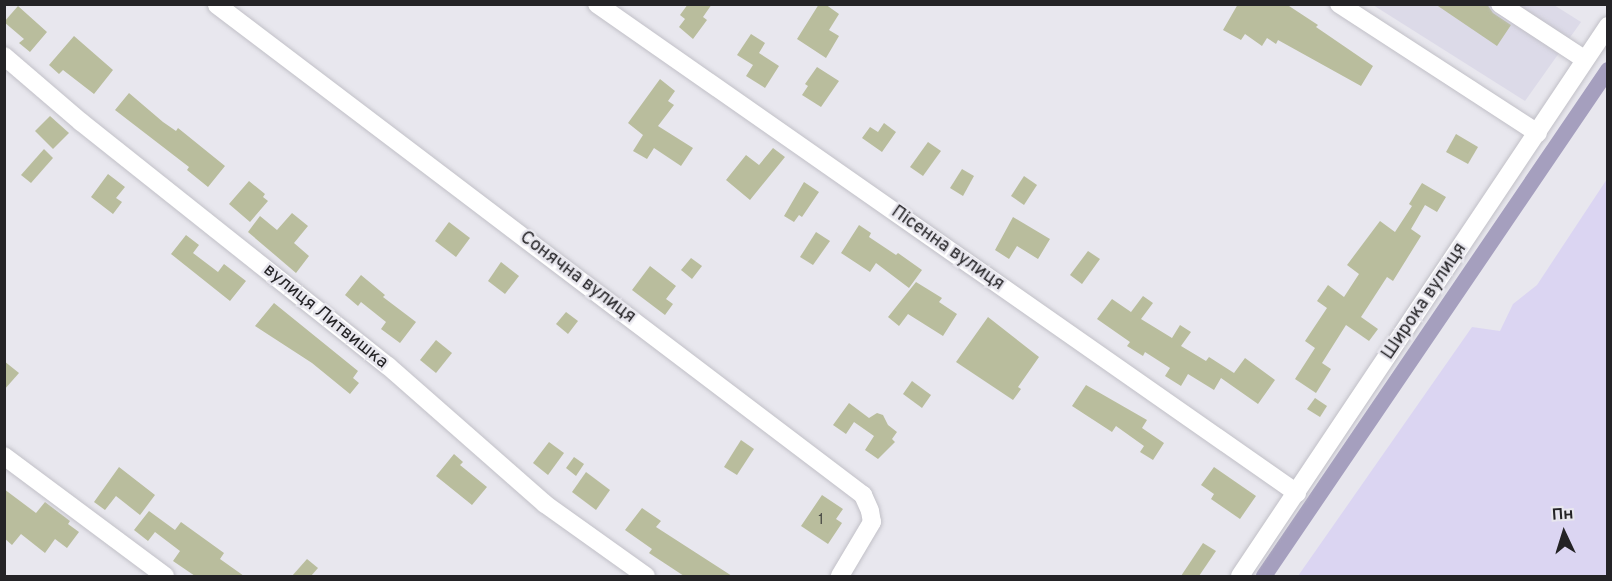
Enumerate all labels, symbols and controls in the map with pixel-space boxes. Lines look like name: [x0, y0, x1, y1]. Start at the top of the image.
street label: Пісенна вулиця: [886, 202, 1008, 296]
street label: Сонячна вулиця: [515, 227, 639, 329]
street label: Широка вулиця: [1378, 240, 1472, 364]
street label: вулиця Литвишка: [258, 260, 392, 374]
north arrow: [1534, 503, 1594, 563]
text: Пн: [1551, 504, 1574, 526]
house number: 1: [818, 512, 824, 530]

